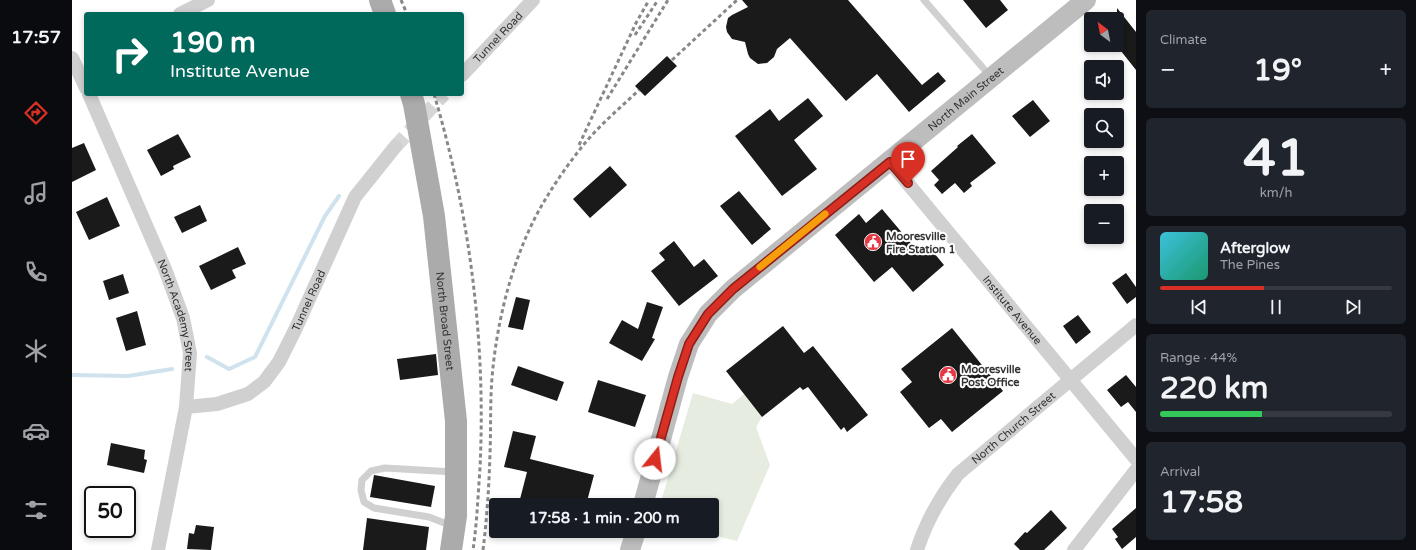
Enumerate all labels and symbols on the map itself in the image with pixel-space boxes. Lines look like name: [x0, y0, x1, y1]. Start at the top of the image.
street label: Tunnel Road: [470, 9, 525, 66]
north arrow: [1084, 12, 1124, 52]
street label: North Main Street: [925, 64, 1006, 133]
pin: [891, 142, 925, 183]
place label: Mooresville Fire Station 1: [886, 230, 955, 256]
public building icon: Mooresville Fire Station 1: [863, 232, 883, 252]
street label: North Academy Street: [155, 257, 197, 372]
street label: Tunnel Road: [289, 268, 328, 333]
street label: North Broad Street: [434, 271, 457, 371]
street label: Institute Avenue: [980, 273, 1045, 347]
place label: Mooresville Post Office: [961, 363, 1021, 389]
public building icon: Mooresville Post Office: [938, 365, 958, 385]
street label: North Church Street: [969, 389, 1058, 466]
position arrow: [634, 438, 676, 480]
speed limit sign: 50: [84, 486, 136, 538]

